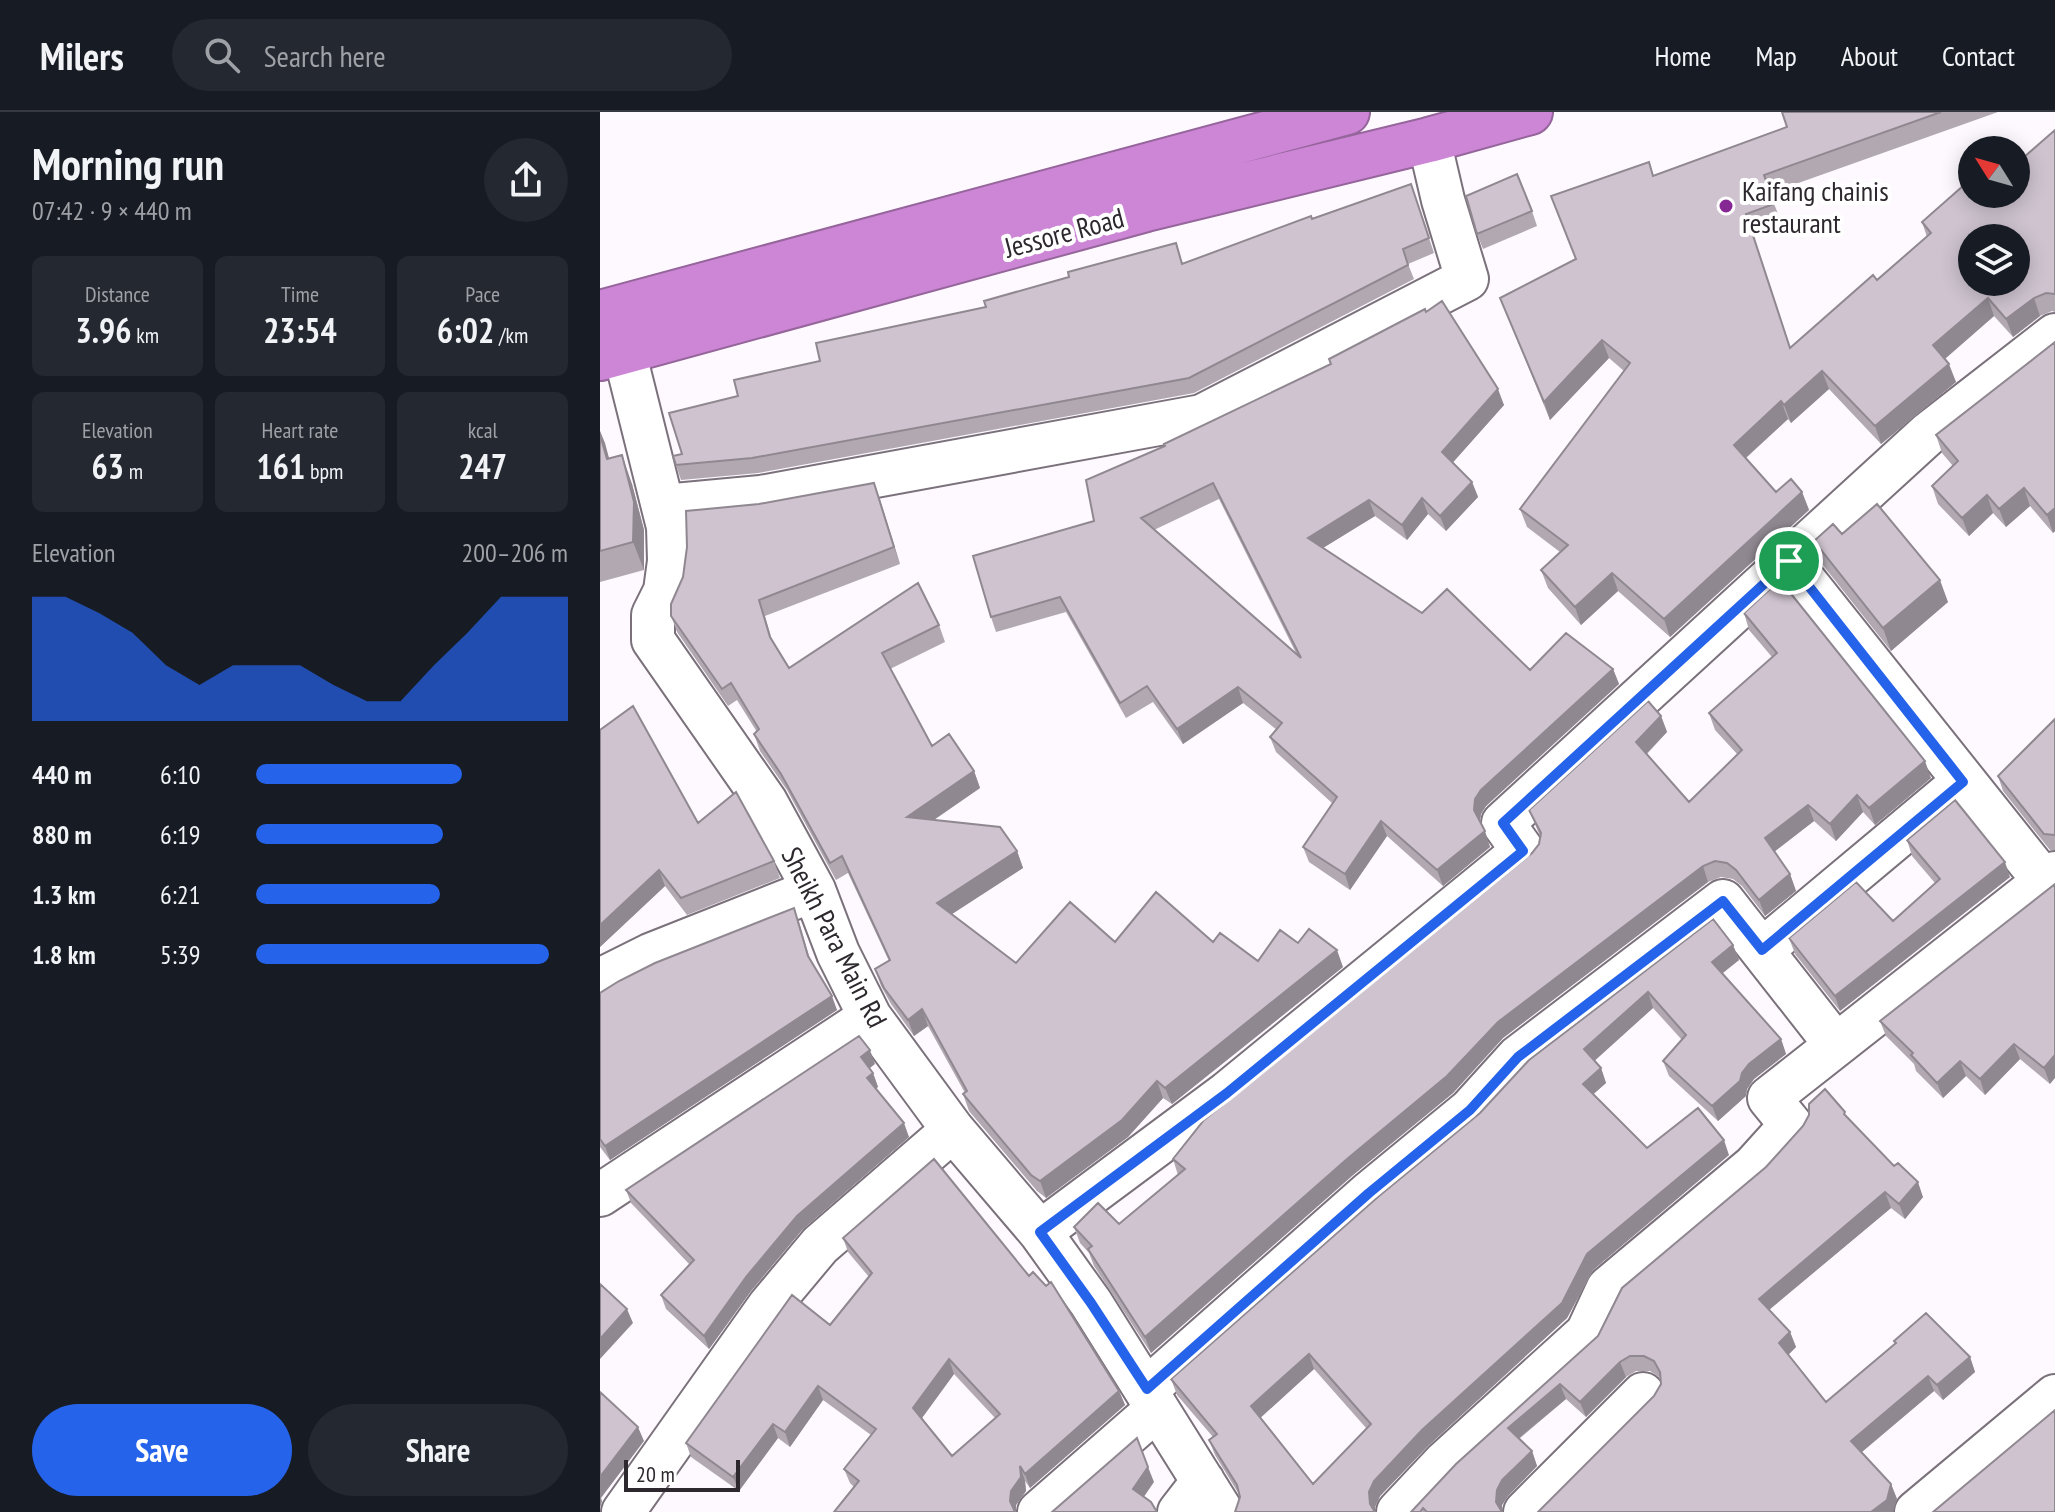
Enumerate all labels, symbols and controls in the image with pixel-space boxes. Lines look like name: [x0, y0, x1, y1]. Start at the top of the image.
search box: [172, 19, 732, 91]
text: Milers: [40, 31, 124, 80]
icon: search: [200, 33, 244, 77]
text: Search here: [264, 36, 386, 75]
text: Home: [1655, 37, 1711, 74]
text: Map: [1755, 37, 1797, 74]
text: About: [1841, 37, 1898, 74]
text: Contact: [1942, 37, 2015, 74]
text: Morning run: [32, 135, 224, 192]
north arrow: [1958, 136, 2030, 208]
map controls: [1958, 136, 2030, 296]
button: share: [484, 138, 568, 222]
place label: Kaifang chainis restaurant: [1742, 172, 1889, 241]
text: 07:42 · 9 × 440 m: [32, 194, 192, 227]
marker: Kaifang chainis restaurant: [1717, 197, 1735, 215]
street label: Jessore Road: [999, 198, 1128, 266]
button: layers: [1958, 224, 2030, 296]
text: Distance: [85, 280, 150, 308]
text: Time: [281, 280, 319, 308]
text: Pace: [465, 280, 500, 308]
text: 3.96: [76, 308, 132, 352]
text: 23:54: [263, 308, 337, 352]
text: 6:02: [437, 308, 494, 352]
text: km: [132, 321, 159, 349]
text: /km: [494, 321, 528, 349]
text: Elevation: [82, 416, 153, 444]
text: Heart rate: [262, 416, 338, 444]
text: kcal: [468, 416, 498, 444]
text: 63: [92, 444, 124, 488]
text: 161: [257, 444, 305, 488]
text: 247: [458, 444, 507, 488]
text: m: [124, 457, 143, 485]
text: bpm: [305, 457, 343, 485]
pin: [1755, 527, 1823, 595]
text: Elevation: [32, 536, 115, 569]
text: 200–206 m: [462, 536, 568, 569]
icon: arrive: [1767, 539, 1811, 583]
text: 440 m: [32, 758, 92, 791]
text: 6:10: [160, 758, 200, 791]
text: 880 m: [32, 818, 92, 851]
text: 6:19: [160, 818, 200, 851]
street label: Sheikh Para Main Rd: [774, 840, 896, 1034]
text: 1.3 km: [32, 878, 96, 911]
text: 6:21: [160, 878, 200, 911]
text: 1.8 km: [32, 938, 96, 971]
text: 5:39: [160, 938, 200, 971]
button: Save: [32, 1404, 292, 1496]
button: Share: [308, 1404, 568, 1496]
scale bar: [624, 1456, 740, 1492]
text: 20 m: [636, 1460, 675, 1488]

